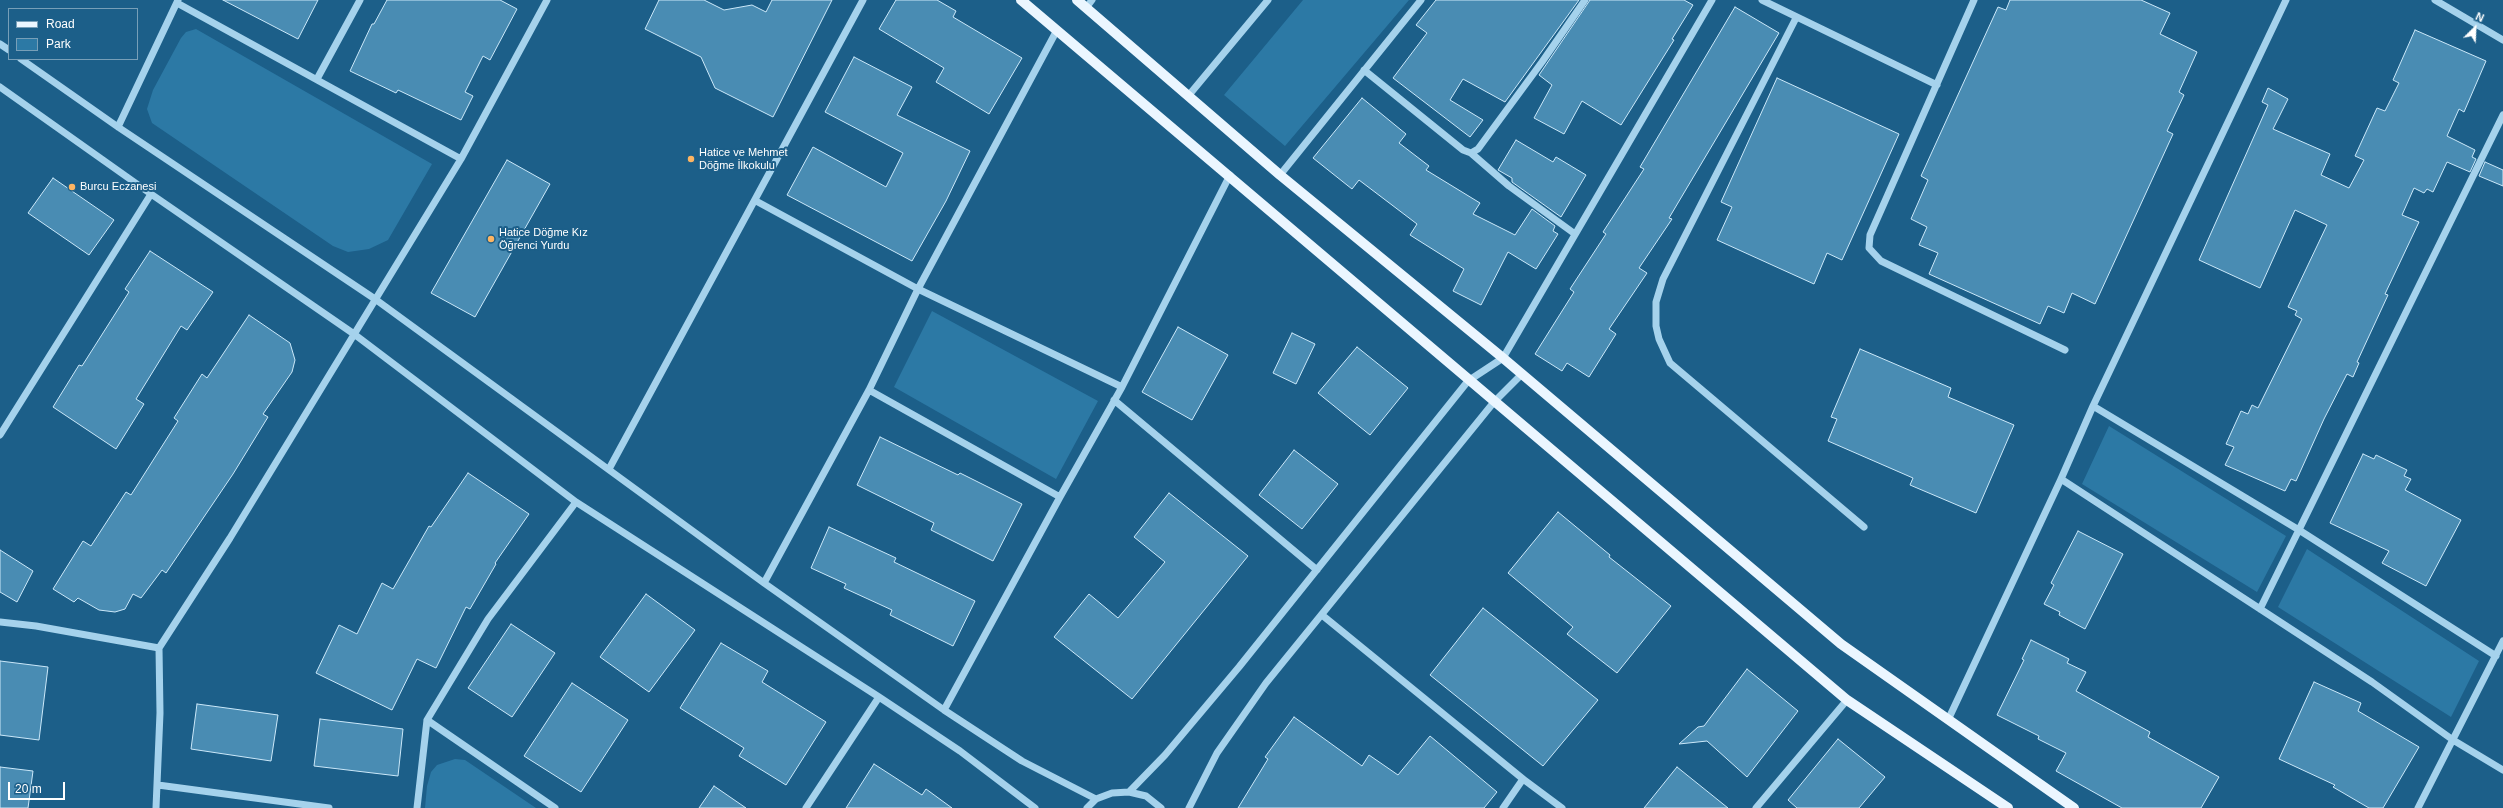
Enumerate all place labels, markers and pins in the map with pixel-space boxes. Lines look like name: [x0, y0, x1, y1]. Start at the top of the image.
place label: Hatice ve Mehmet Döğme İlkokulu: [699, 146, 788, 172]
marker: Hatice ve Mehmet Döğme İlkokulu: [686, 154, 696, 164]
place label: Burcu Eczanesi: [80, 180, 156, 194]
marker: Burcu Eczanesi: [67, 182, 77, 192]
place label: Hatice Döğme Kız Öğrenci Yurdu: [499, 226, 588, 252]
marker: Hatice Döğme Kız Öğrenci Yurdu: [486, 234, 496, 244]

